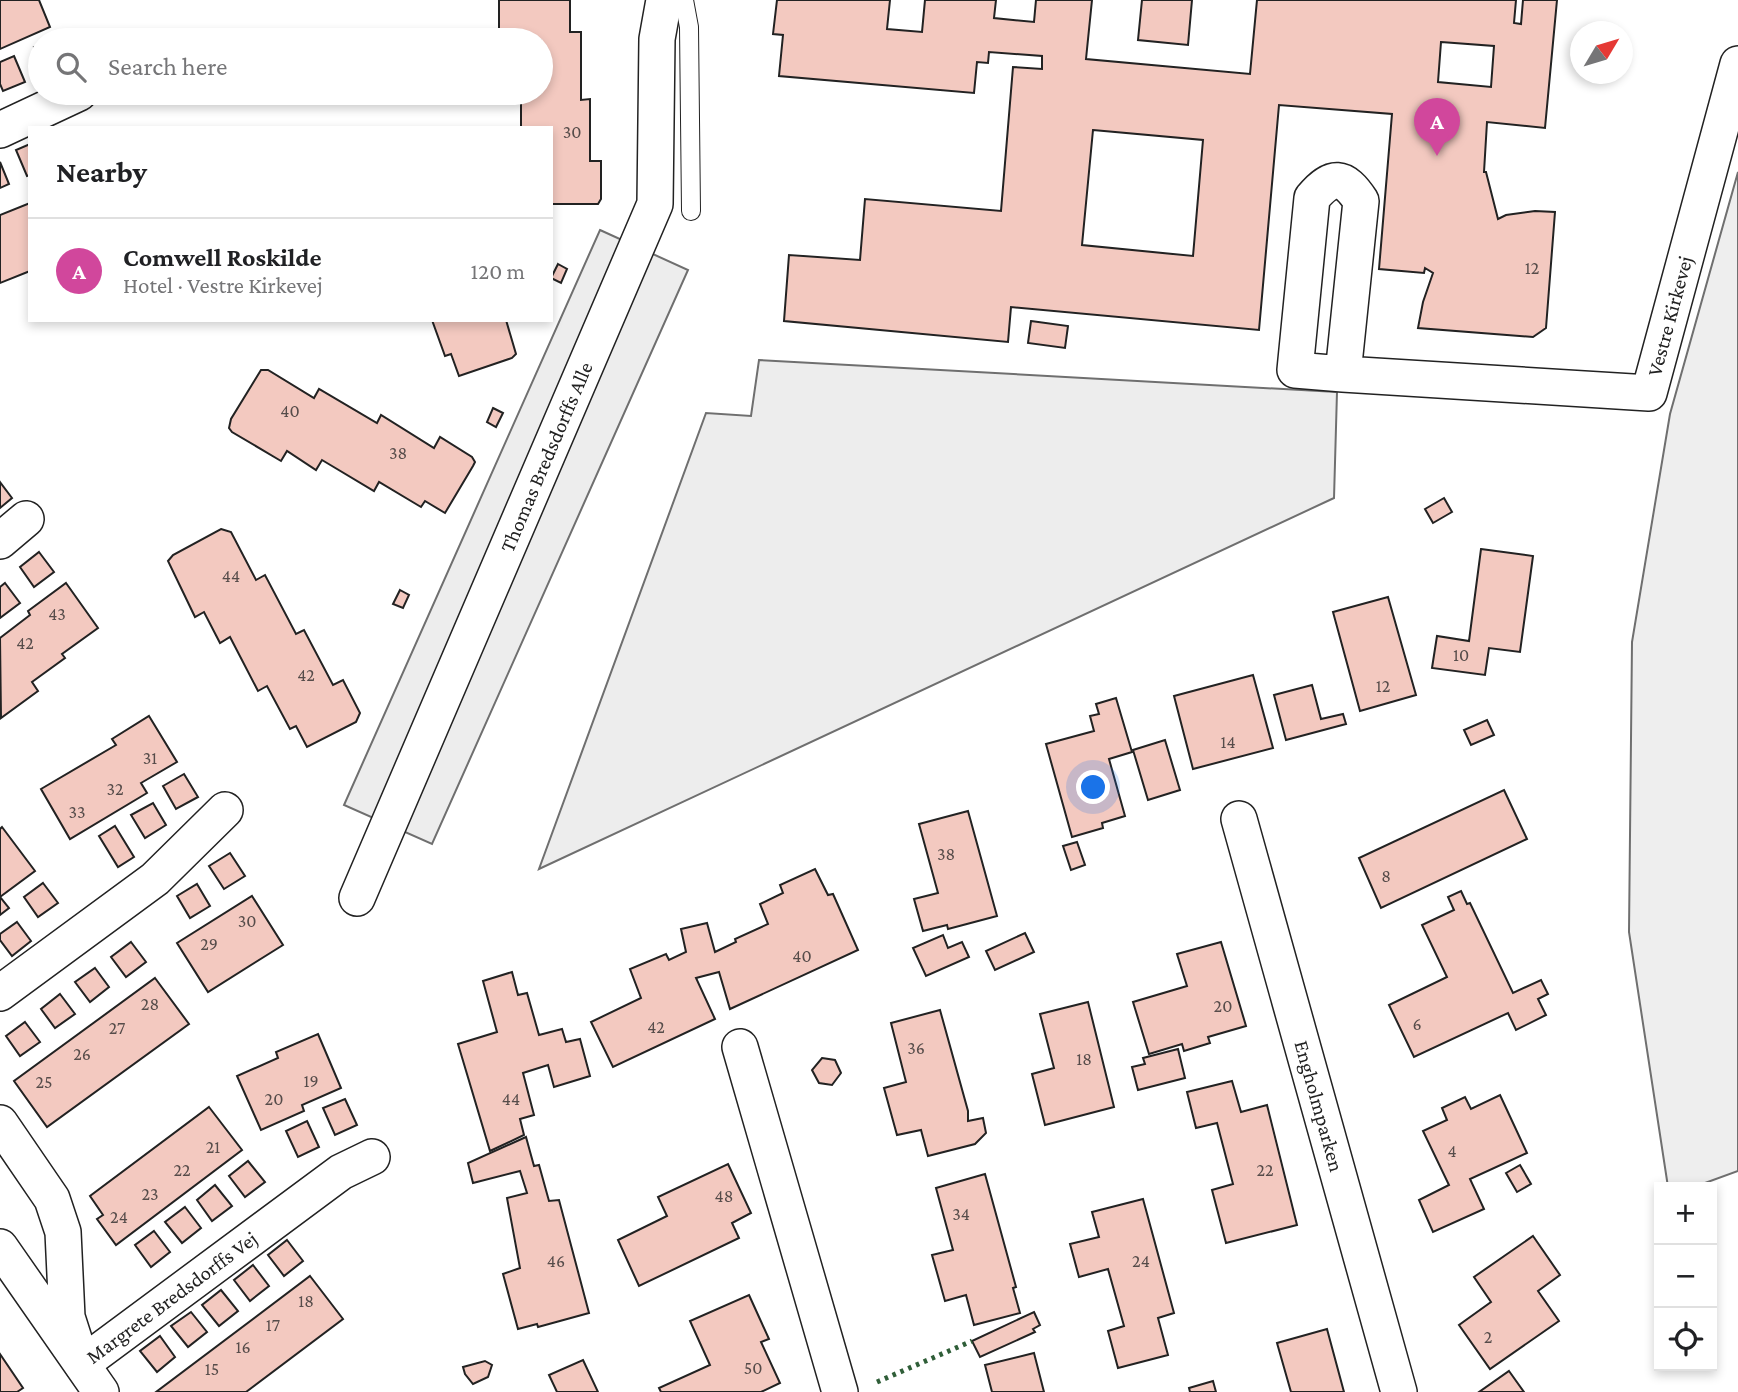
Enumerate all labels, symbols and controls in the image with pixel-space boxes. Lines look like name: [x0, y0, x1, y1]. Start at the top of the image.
north arrow: [1570, 21, 1633, 84]
search box: [28, 28, 553, 105]
icon: search: [52, 48, 90, 86]
text: Search here: [108, 52, 227, 81]
pin: A: [1414, 98, 1460, 156]
house number: 30: [563, 122, 581, 142]
text: Nearby: [56, 155, 147, 188]
text: Comwell Roskilde: [123, 243, 322, 272]
street label: Vestre Kirkevej: [1642, 253, 1698, 379]
text: A: [72, 258, 86, 284]
text: 120 m: [471, 258, 525, 284]
house number: 12: [1525, 258, 1539, 278]
text: Hotel · Vestre Kirkevej: [123, 272, 323, 298]
street label: Thomas Bredsdorffs Alle: [495, 358, 598, 556]
house number: 40: [280, 401, 300, 421]
house number: 38: [389, 443, 407, 463]
house number: 44: [222, 566, 240, 586]
house number: 43: [48, 604, 66, 624]
house number: 42: [16, 633, 34, 653]
house number: 10: [1453, 645, 1469, 665]
house number: 42: [297, 665, 315, 685]
house number: 12: [1376, 676, 1390, 696]
house number: 14: [1220, 732, 1236, 752]
house number: 31: [143, 748, 157, 768]
your location: [1076, 770, 1110, 804]
house number: 32: [106, 779, 124, 799]
house number: 33: [69, 802, 86, 822]
house number: 38: [937, 844, 955, 864]
house number: 8: [1381, 866, 1391, 886]
house number: 30: [238, 911, 256, 931]
house number: 29: [200, 934, 218, 954]
house number: 40: [792, 946, 812, 966]
house number: 28: [141, 994, 159, 1014]
house number: 20: [1214, 996, 1232, 1016]
house number: 6: [1412, 1014, 1422, 1034]
house number: 42: [647, 1017, 665, 1037]
house number: 27: [109, 1018, 125, 1038]
house number: 36: [907, 1038, 925, 1058]
street label: Engholmparken: [1289, 1038, 1349, 1174]
house number: 26: [73, 1044, 91, 1064]
house number: 18: [1076, 1049, 1092, 1069]
house number: 19: [303, 1071, 319, 1091]
house number: 25: [35, 1072, 53, 1092]
house number: 20: [265, 1089, 283, 1109]
house number: 44: [502, 1089, 520, 1109]
house number: 21: [206, 1137, 220, 1157]
house number: 4: [1447, 1141, 1457, 1161]
house number: 22: [173, 1160, 191, 1180]
house number: 22: [1256, 1160, 1274, 1180]
map controls: [1654, 1182, 1717, 1371]
button: +: [1654, 1182, 1717, 1245]
house number: 23: [141, 1184, 159, 1204]
house number: 48: [715, 1186, 733, 1206]
house number: 34: [952, 1204, 970, 1224]
house number: 24: [110, 1207, 128, 1227]
street label: Margrete Bredsdorffs Vej: [82, 1226, 262, 1369]
button: −: [1654, 1245, 1717, 1308]
house number: 46: [547, 1251, 565, 1271]
house number: 24: [1132, 1251, 1150, 1271]
house number: 18: [298, 1291, 314, 1311]
button: locate: [1654, 1308, 1717, 1371]
house number: 17: [266, 1315, 280, 1335]
house number: 2: [1484, 1327, 1492, 1347]
house number: 16: [235, 1337, 251, 1357]
house number: 50: [744, 1358, 762, 1378]
house number: 15: [205, 1359, 219, 1379]

